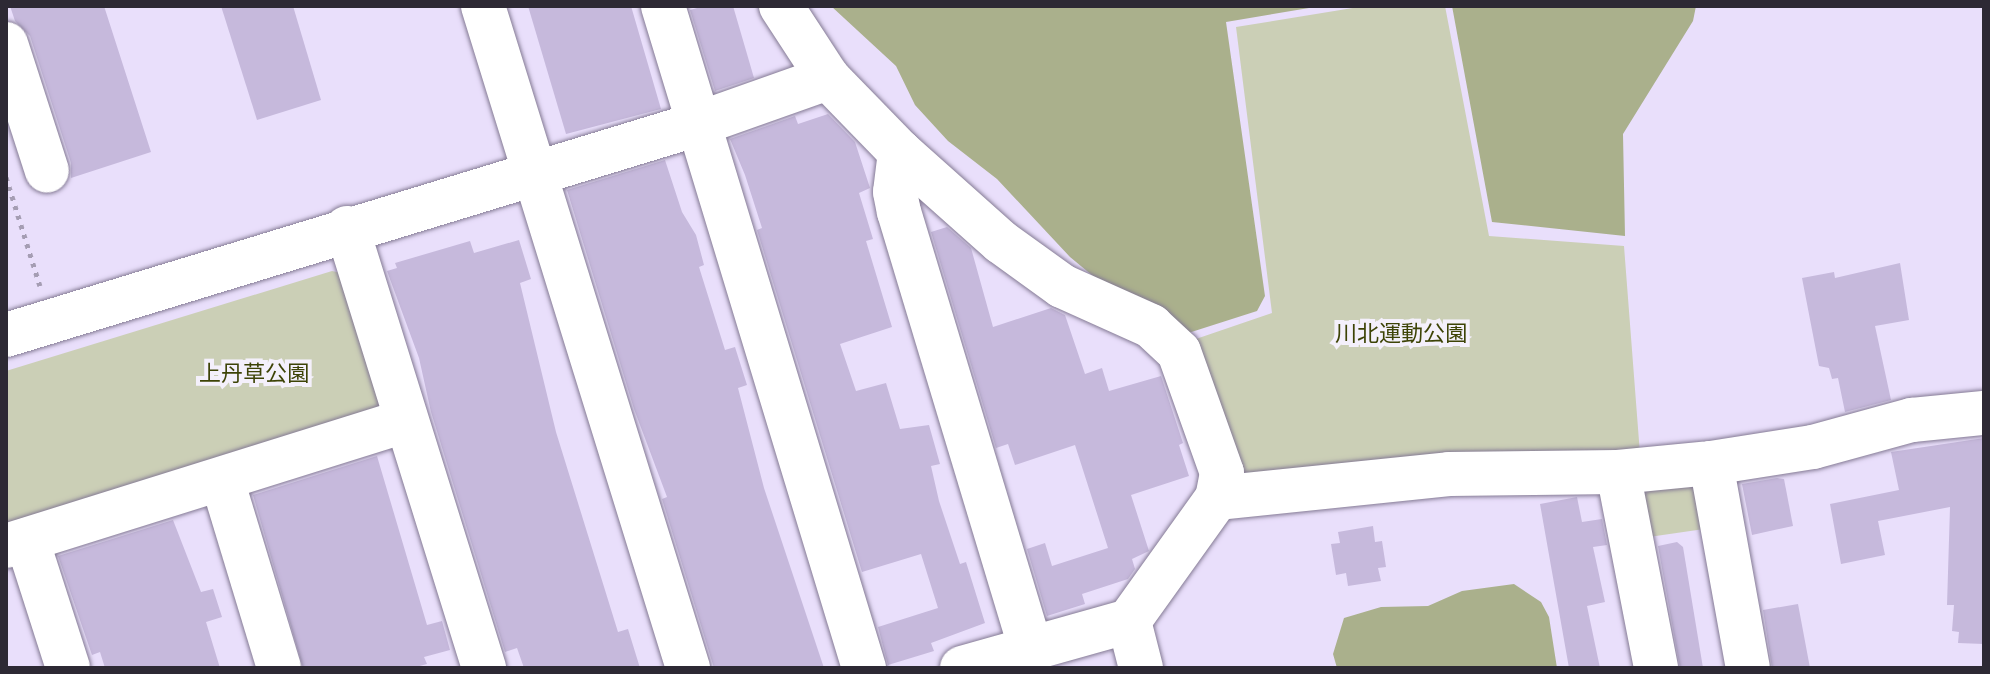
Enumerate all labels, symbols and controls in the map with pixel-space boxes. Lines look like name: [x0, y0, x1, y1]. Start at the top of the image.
park label: 川北運動公園: [1335, 320, 1467, 346]
park label: 上丹草公園: [199, 360, 309, 386]

